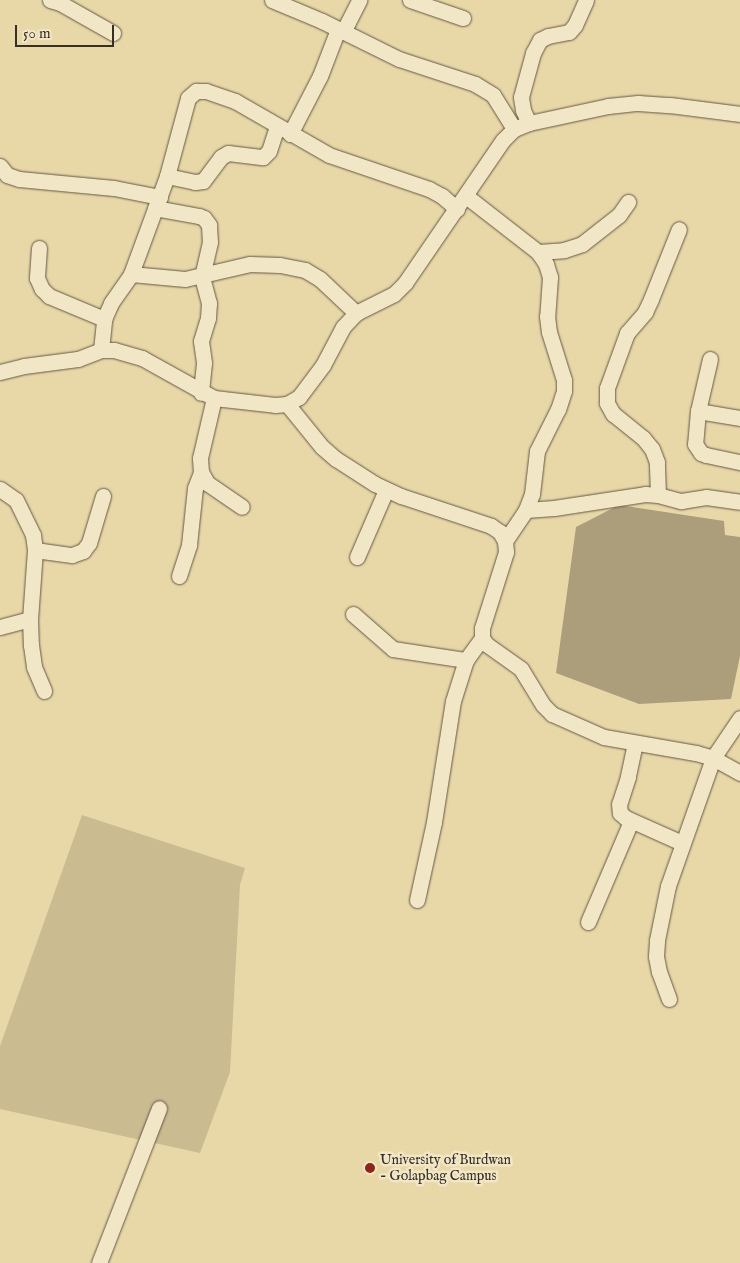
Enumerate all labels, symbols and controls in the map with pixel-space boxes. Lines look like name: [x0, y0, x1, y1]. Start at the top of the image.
scale bar: [18, 15, 116, 47]
text: 50 m: [23, 24, 51, 43]
place label: University of Burdwan - Golapbag Campus: [380, 1152, 511, 1184]
marker: University of Burdwan - Golapbag Campus: [364, 1162, 376, 1174]

